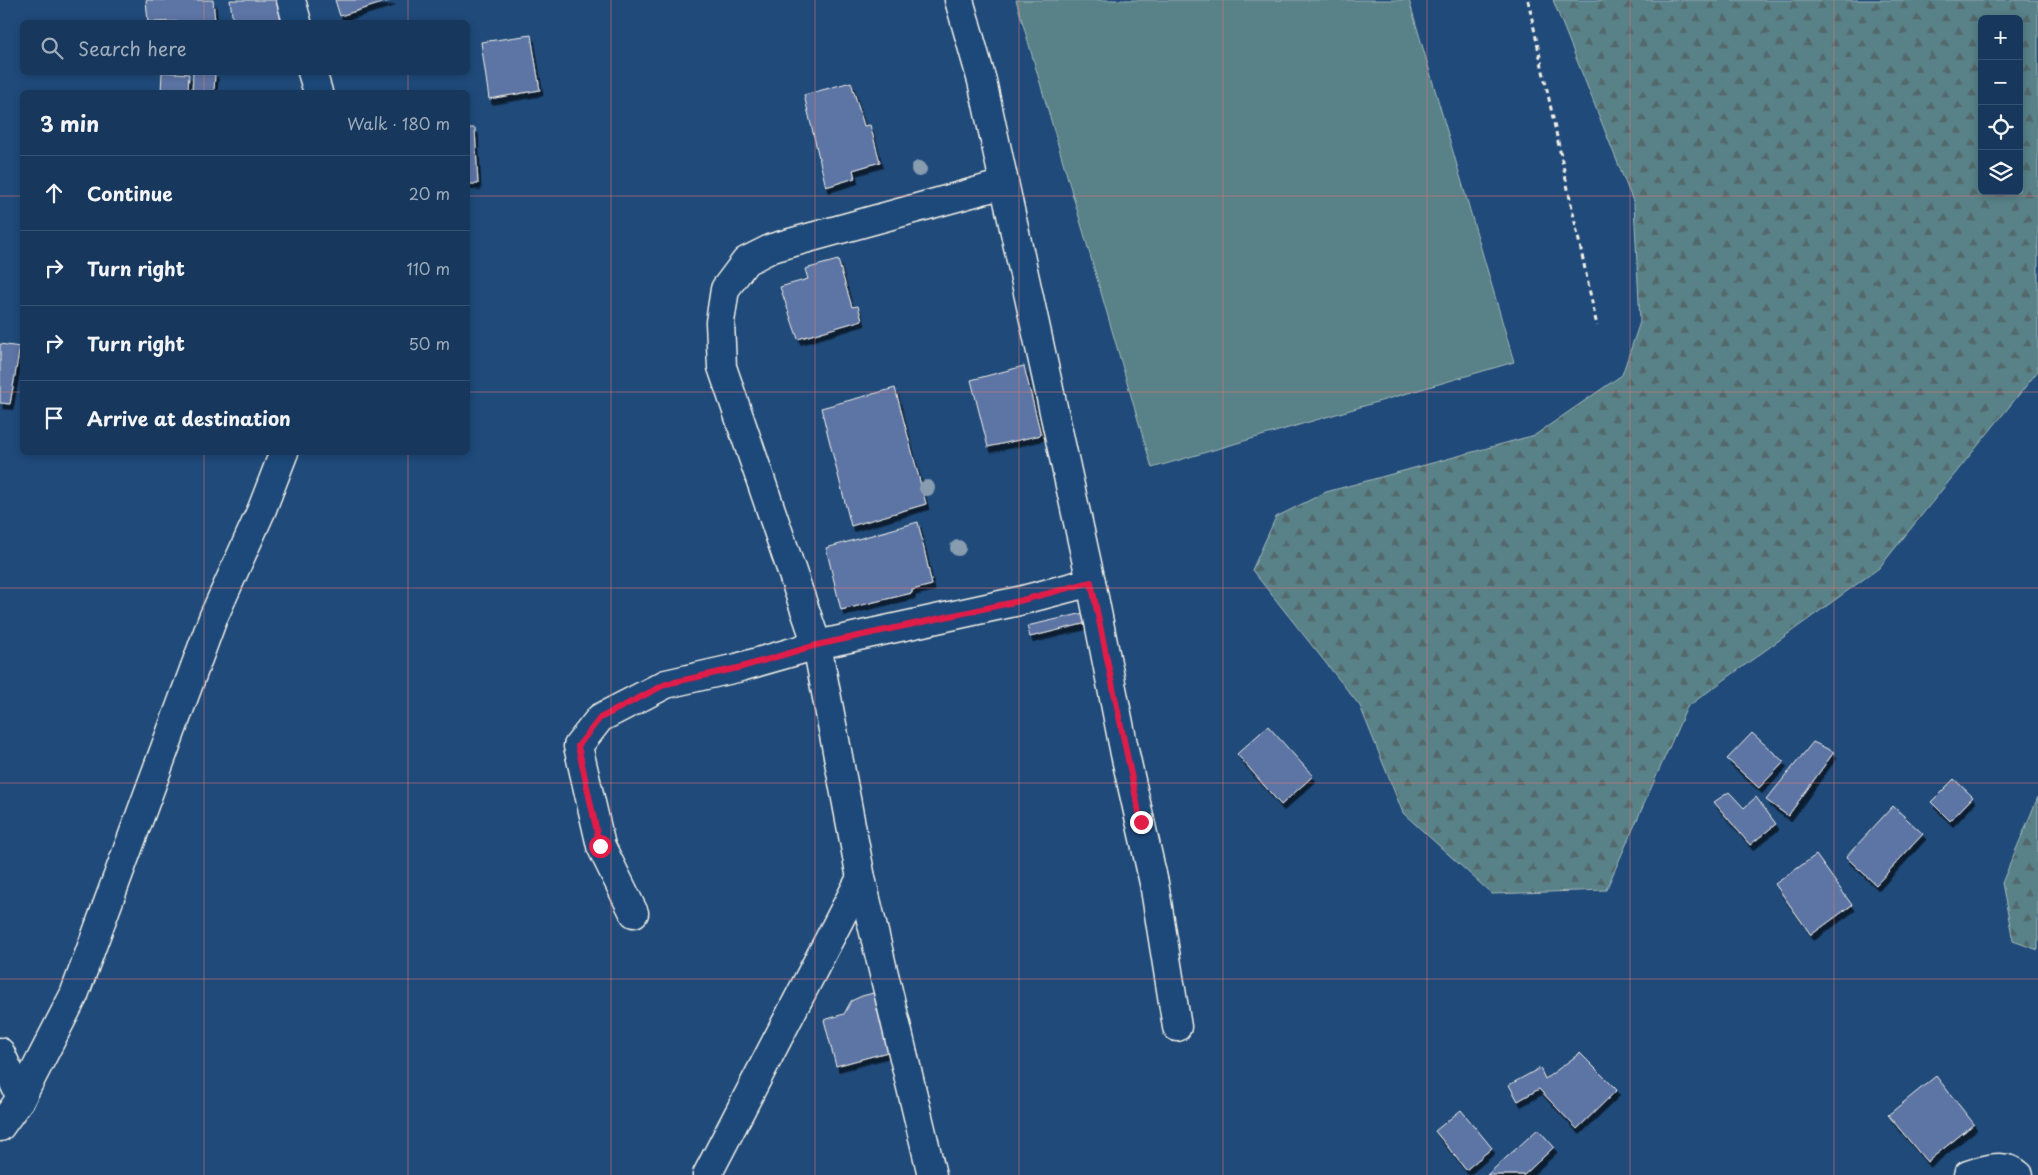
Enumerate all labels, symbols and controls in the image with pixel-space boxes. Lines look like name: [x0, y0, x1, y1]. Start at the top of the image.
map controls: [1978, 15, 2023, 195]
button: +: [1978, 15, 2023, 60]
search box: [20, 20, 470, 75]
icon: search: [38, 34, 66, 62]
text: Search here: [78, 34, 187, 62]
button: −: [1978, 60, 2023, 105]
button: locate: [1978, 105, 2023, 150]
text: 3 min: [40, 107, 99, 139]
text: Walk · 180 m: [347, 111, 450, 135]
button: layers: [1978, 150, 2023, 195]
icon: ahead: [40, 179, 68, 207]
text: Continue: [87, 179, 173, 207]
text: 20 m: [409, 181, 450, 205]
icon: right: [40, 254, 68, 282]
text: Turn right: [87, 254, 185, 282]
text: 110 m: [407, 256, 450, 280]
icon: right: [40, 329, 68, 357]
text: Turn right: [87, 329, 185, 357]
text: 50 m: [409, 331, 450, 355]
icon: arrive: [40, 404, 68, 432]
text: Arrive at destination: [87, 404, 291, 432]
route end: [1130, 811, 1153, 834]
route start: [589, 835, 612, 858]

